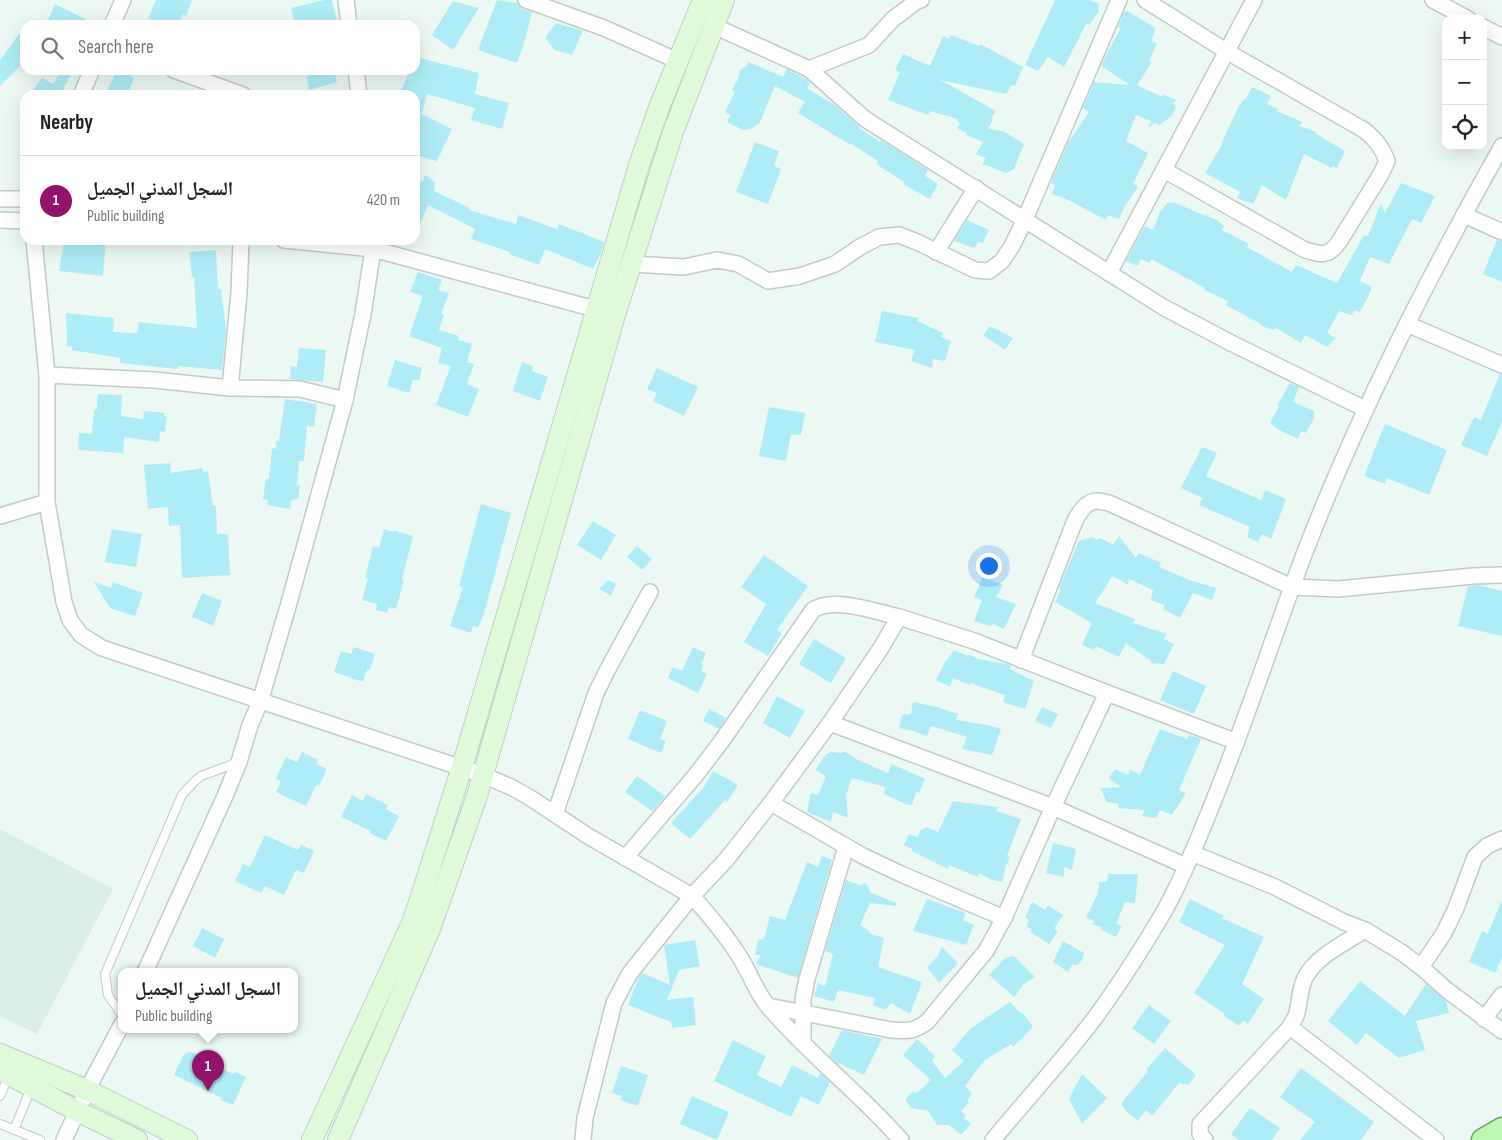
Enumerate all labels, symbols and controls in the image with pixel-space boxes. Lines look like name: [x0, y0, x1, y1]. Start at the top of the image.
map controls: [1442, 15, 1487, 150]
button: +: [1442, 15, 1487, 60]
search box: [20, 20, 420, 75]
icon: search: [38, 34, 66, 62]
text: Search here: [78, 36, 154, 59]
button: −: [1442, 60, 1487, 105]
button: locate: [1442, 105, 1487, 150]
text: Nearby: [40, 110, 93, 135]
text: السجل المدني الجميل: [87, 178, 233, 201]
text: 1: [53, 191, 59, 210]
text: 420 m: [367, 191, 400, 210]
text: Public building: [87, 207, 164, 226]
your location: [976, 553, 1002, 579]
popup: [118, 968, 298, 1033]
text: السجل المدني الجميل: [135, 978, 281, 1001]
text: Public building: [135, 1007, 212, 1026]
pin: 1: [192, 1050, 224, 1091]

